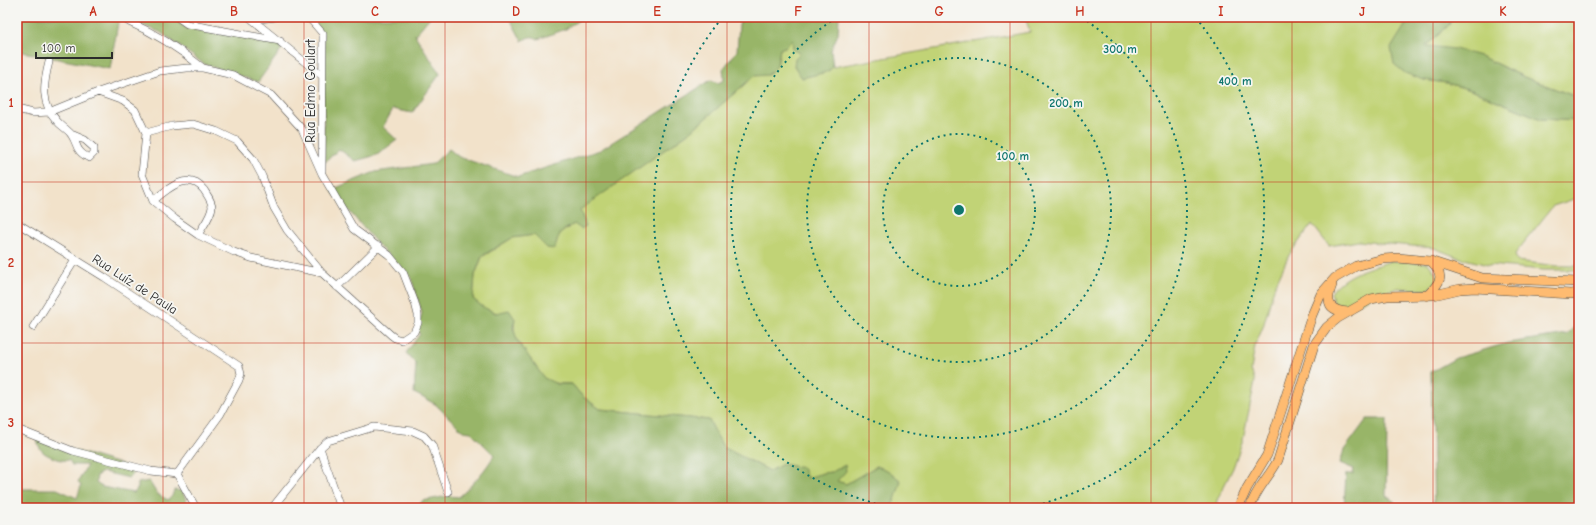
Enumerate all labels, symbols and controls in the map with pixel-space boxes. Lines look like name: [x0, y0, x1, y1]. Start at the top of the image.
text: A: [89, 4, 97, 19]
text: B: [230, 4, 238, 19]
text: C: [371, 4, 379, 19]
text: D: [512, 4, 520, 19]
text: E: [653, 4, 661, 19]
text: F: [794, 4, 802, 19]
text: G: [934, 4, 944, 19]
text: H: [1075, 4, 1085, 19]
text: I: [1218, 4, 1224, 19]
text: J: [1359, 4, 1365, 19]
text: K: [1499, 4, 1507, 19]
scale bar: [36, 34, 112, 60]
street label: Rua Edmo Goulart: [303, 38, 318, 143]
text: 100 m: [42, 41, 75, 55]
text: 300 m: [1103, 42, 1137, 56]
text: 400 m: [1218, 74, 1252, 88]
text: 1: [8, 95, 14, 110]
text: 200 m: [1049, 96, 1083, 110]
text: 100 m: [997, 149, 1029, 163]
centre of rings: [952, 203, 966, 217]
street label: Rua Luíz de Paula: [89, 251, 181, 317]
text: 2: [8, 255, 14, 270]
text: 3: [8, 415, 14, 430]

